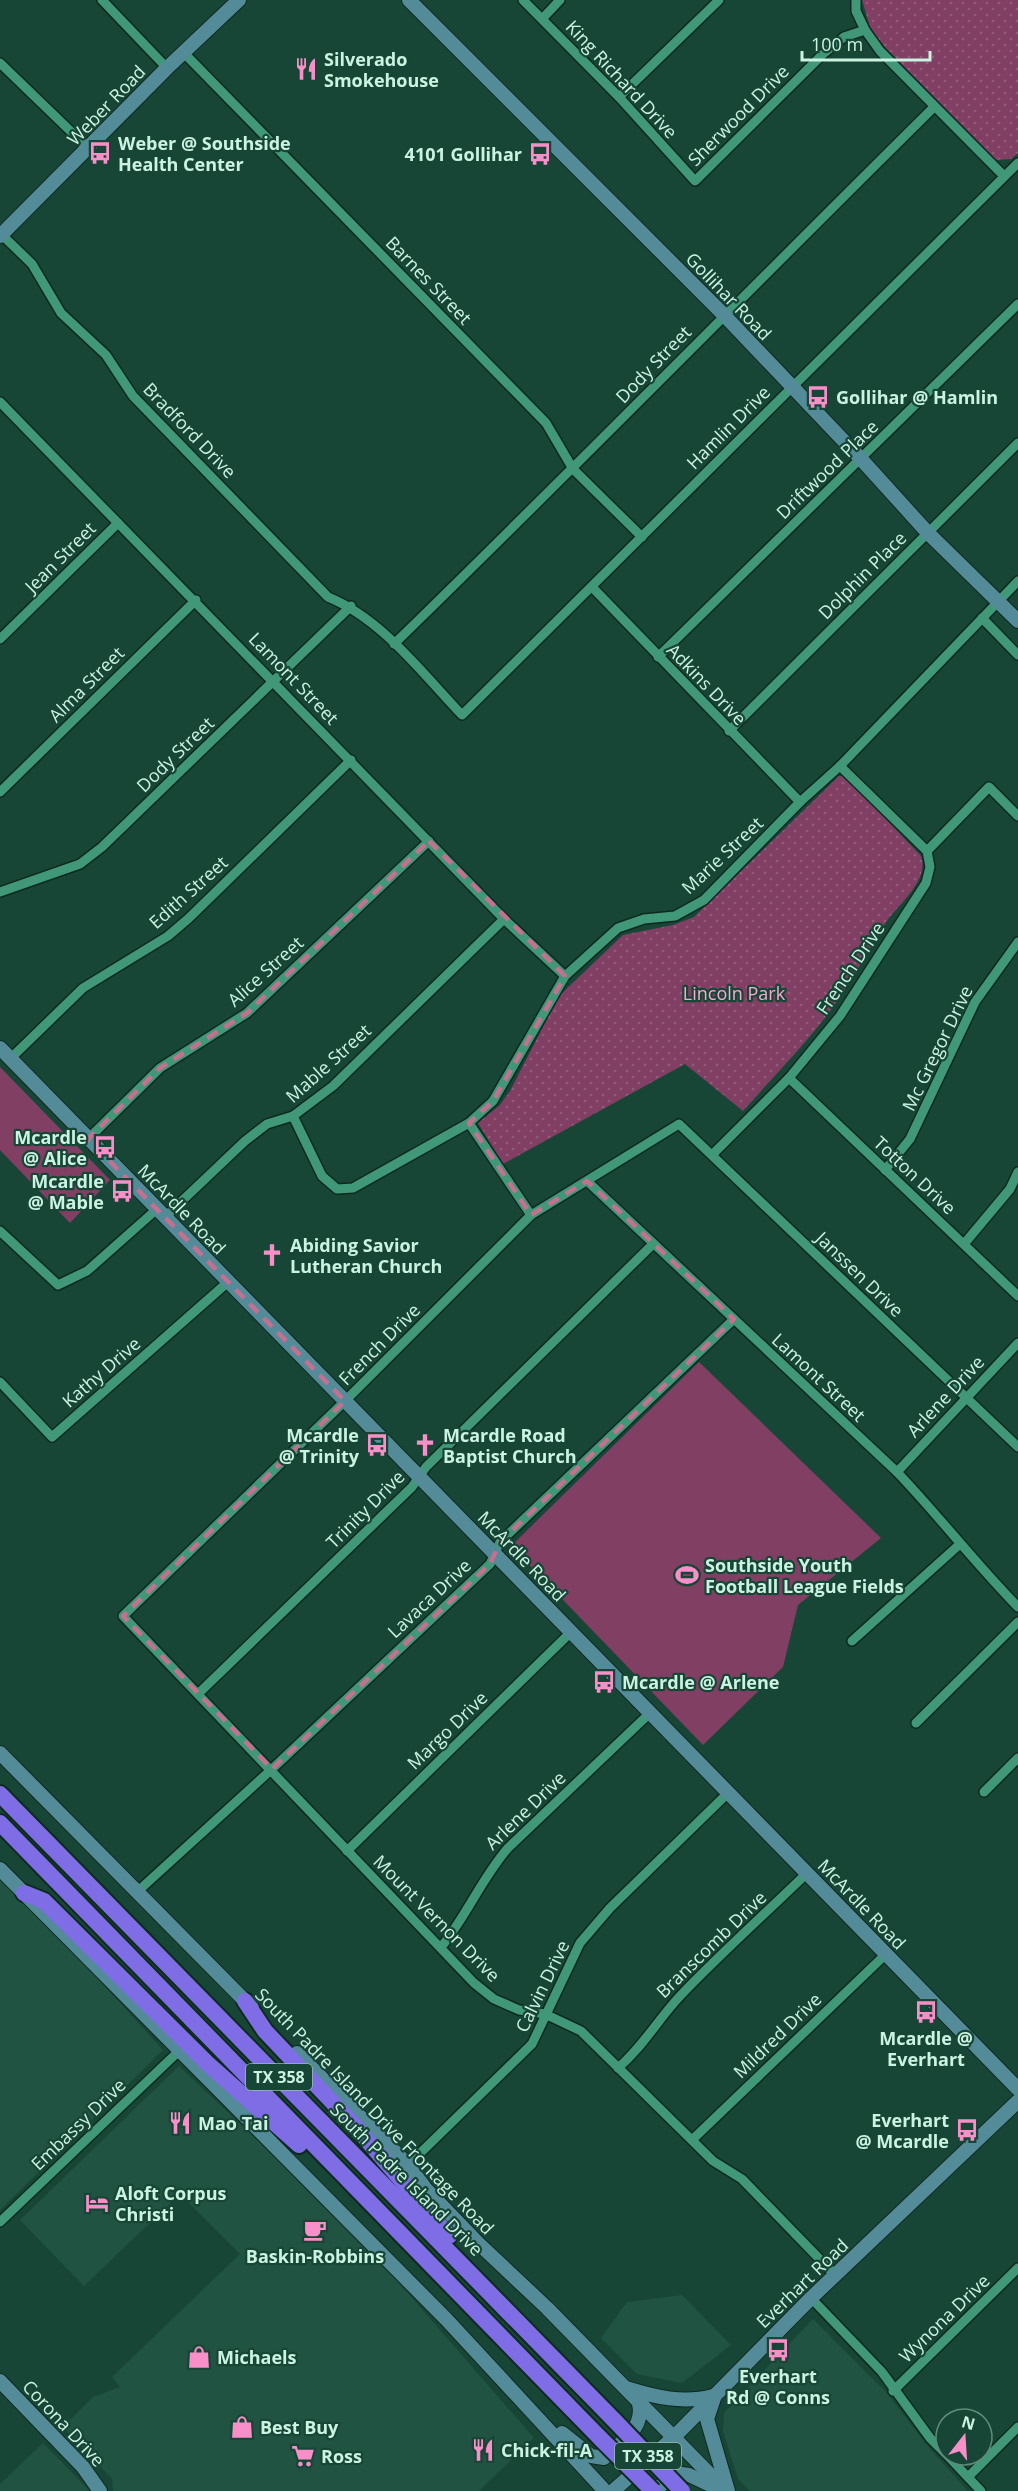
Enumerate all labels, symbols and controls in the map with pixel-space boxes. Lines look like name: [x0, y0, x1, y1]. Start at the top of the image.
street label: King Richard Drive: [561, 15, 683, 143]
scale bar: [802, 24, 930, 62]
text: 100 m: [811, 32, 863, 56]
place label: Silverado Smokehouse: [324, 47, 439, 92]
restaurant icon: Silverado Smokehouse: [293, 56, 319, 82]
street label: Sherwood Drive: [682, 59, 794, 171]
street label: Weber Road: [62, 60, 150, 150]
place label: Weber @ Southside Health Center: [118, 131, 291, 176]
bus stop icon: Weber @ Southside Health Center: [87, 140, 113, 166]
bus stop icon: 4101 Gollihar: [527, 141, 553, 167]
place label: 4101 Gollihar: [405, 142, 522, 166]
street label: Barnes Street: [381, 231, 477, 329]
street label: Gollihar Road: [681, 247, 777, 345]
street label: Dody Street: [610, 320, 696, 408]
street label: Bradford Drive: [138, 377, 242, 483]
street label: Hamlin Drive: [681, 380, 775, 474]
bus stop icon: Gollihar @ Hamlin: [805, 384, 831, 410]
place label: Gollihar @ Hamlin: [836, 385, 998, 409]
street label: Driftwood Place: [771, 414, 883, 524]
street label: Jean Street: [18, 516, 101, 599]
street label: Dolphin Place: [813, 526, 911, 624]
street label: Lamont Street: [244, 627, 344, 729]
street label: Adkins Drive: [662, 638, 752, 730]
street label: Alma Street: [43, 641, 129, 727]
street label: Dody Street: [131, 711, 219, 797]
street label: Marie Street: [676, 811, 768, 899]
street label: Edith Street: [144, 850, 232, 934]
street label: French Drive: [810, 917, 890, 1019]
street label: Alice Street: [222, 931, 308, 1011]
park label: Lincoln Park: [683, 981, 786, 1005]
street label: Mc Gregor Drive: [896, 981, 978, 1115]
street label: Mable Street: [280, 1018, 376, 1108]
place label: Mcardle @ Alice: [14, 1125, 87, 1170]
street label: Totton Drive: [869, 1131, 961, 1219]
bus stop icon: Mcardle @ Alice: [92, 1134, 118, 1160]
street label: McArdle Road: [133, 1159, 231, 1259]
place label: Mcardle @ Mable: [28, 1169, 104, 1214]
bus stop icon: Mcardle @ Mable: [109, 1178, 135, 1204]
street label: Janssen Drive: [810, 1225, 909, 1322]
place label: Abiding Savior Lutheran Church: [290, 1233, 442, 1278]
church icon: Abiding Savior Lutheran Church: [259, 1242, 285, 1268]
street label: French Drive: [333, 1298, 425, 1390]
street label: Lamont Street: [767, 1328, 871, 1426]
street label: Kathy Drive: [57, 1331, 145, 1413]
street label: Arlene Drive: [901, 1350, 989, 1442]
place label: Mcardle @ Trinity: [279, 1423, 360, 1468]
place label: Mcardle Road Baptist Church: [443, 1423, 577, 1468]
bus stop icon: Mcardle @ Trinity: [364, 1432, 390, 1458]
church icon: Mcardle Road Baptist Church: [412, 1432, 438, 1458]
street label: Trinity Drive: [321, 1465, 409, 1553]
street label: McArdle Road: [473, 1506, 571, 1606]
street label: Lavaca Drive: [382, 1553, 476, 1643]
place label: Southside Youth Football League Fields: [705, 1553, 904, 1598]
sports icon: Southside Youth Football League Fields: [674, 1562, 700, 1588]
bus stop icon: Mcardle @ Arlene: [591, 1669, 617, 1695]
place label: Mcardle @ Arlene: [622, 1670, 779, 1694]
street label: Margo Drive: [402, 1686, 492, 1774]
street label: Arlene Drive: [480, 1765, 570, 1855]
street label: Mount Vernon Drive: [368, 1849, 506, 1987]
street label: McArdle Road: [813, 1854, 911, 1954]
street label: Branscomb Drive: [651, 1885, 771, 2003]
street label: Calvin Drive: [509, 1936, 575, 2036]
street label: South Padre Island Drive Frontage Road: [251, 1983, 499, 2239]
street label: Mildred Drive: [728, 1987, 826, 2083]
bus stop icon: Mcardle @ Everhart: [913, 1999, 939, 2025]
place label: Mcardle @ Everhart: [879, 2026, 973, 2071]
road number: TX 358: [246, 2064, 312, 2090]
street label: Embassy Drive: [26, 2073, 130, 2175]
street label: South Padre Island Drive: [326, 2098, 488, 2260]
place label: Everhart @ Mcardle: [855, 2108, 949, 2153]
restaurant icon: Mao Tai: [167, 2110, 193, 2136]
place label: Mao Tai: [198, 2111, 268, 2135]
bus stop icon: Everhart @ Mcardle: [954, 2117, 980, 2143]
place label: Aloft Corpus Christi: [115, 2181, 227, 2226]
hotel icon: Aloft Corpus Christi: [84, 2190, 110, 2216]
cafe icon: Baskin-Robbins: [302, 2217, 328, 2243]
street label: Everhart Road: [751, 2233, 853, 2333]
place label: Baskin-Robbins: [246, 2244, 384, 2268]
street label: Wynona Drive: [893, 2269, 995, 2367]
bus stop icon: Everhart Rd @ Conns: [765, 2337, 791, 2363]
shop icon: Michaels: [186, 2344, 212, 2370]
place label: Michaels: [217, 2345, 297, 2369]
place label: Everhart Rd @ Conns: [726, 2364, 830, 2409]
street label: Corona Drive: [18, 2375, 110, 2471]
north arrow: [934, 2407, 994, 2467]
text: N: [959, 2410, 978, 2435]
shop icon: Best Buy: [229, 2414, 255, 2440]
place label: Best Buy: [260, 2415, 339, 2439]
restaurant icon: Chick-fil-A: [470, 2437, 496, 2463]
place label: Chick-fil-A: [501, 2438, 593, 2462]
supermarket icon: Ross: [290, 2443, 316, 2469]
road number: TX 358: [615, 2443, 681, 2469]
place label: Ross: [321, 2444, 362, 2468]

